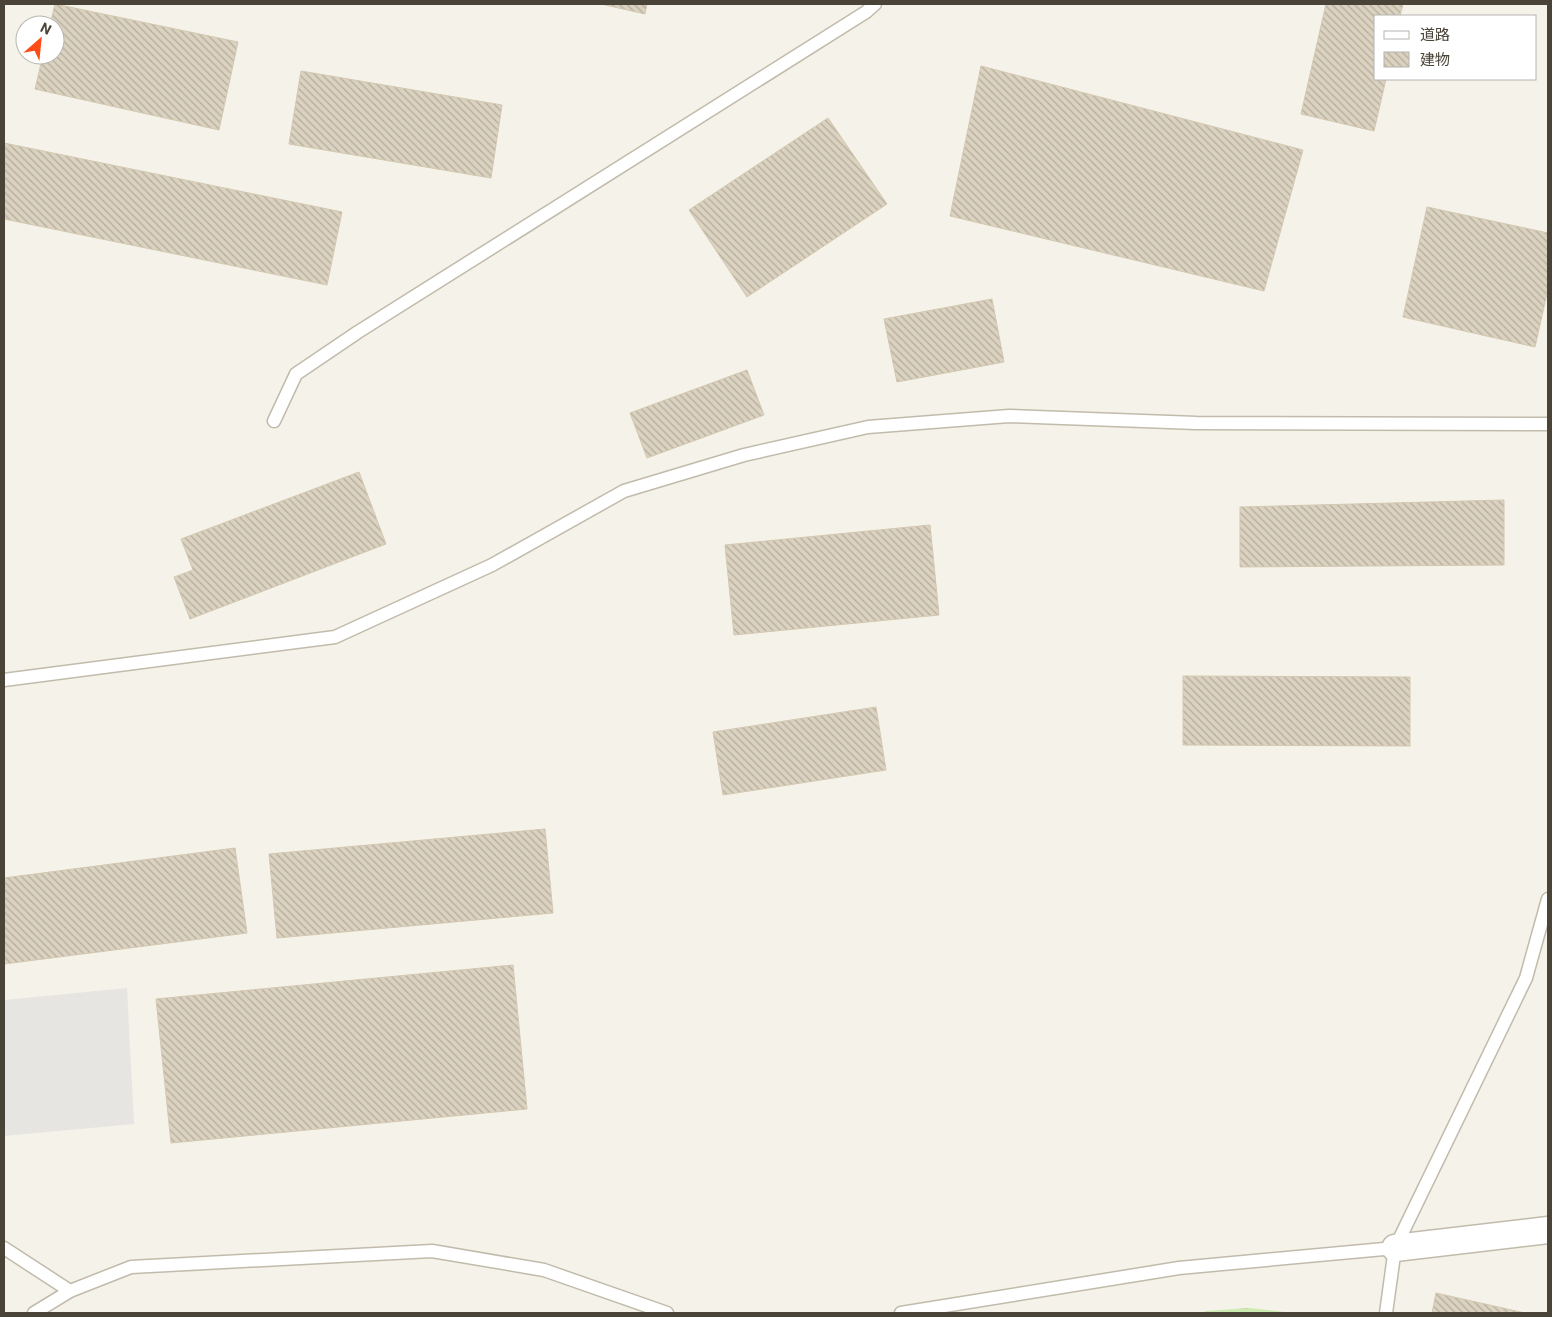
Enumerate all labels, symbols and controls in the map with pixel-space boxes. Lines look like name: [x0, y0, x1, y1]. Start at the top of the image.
north arrow: [15, 15, 65, 65]
legend: [1374, 15, 1537, 80]
text: N: [38, 19, 54, 38]
text: 道路: [1420, 26, 1450, 44]
text: 建物: [1420, 51, 1450, 69]

